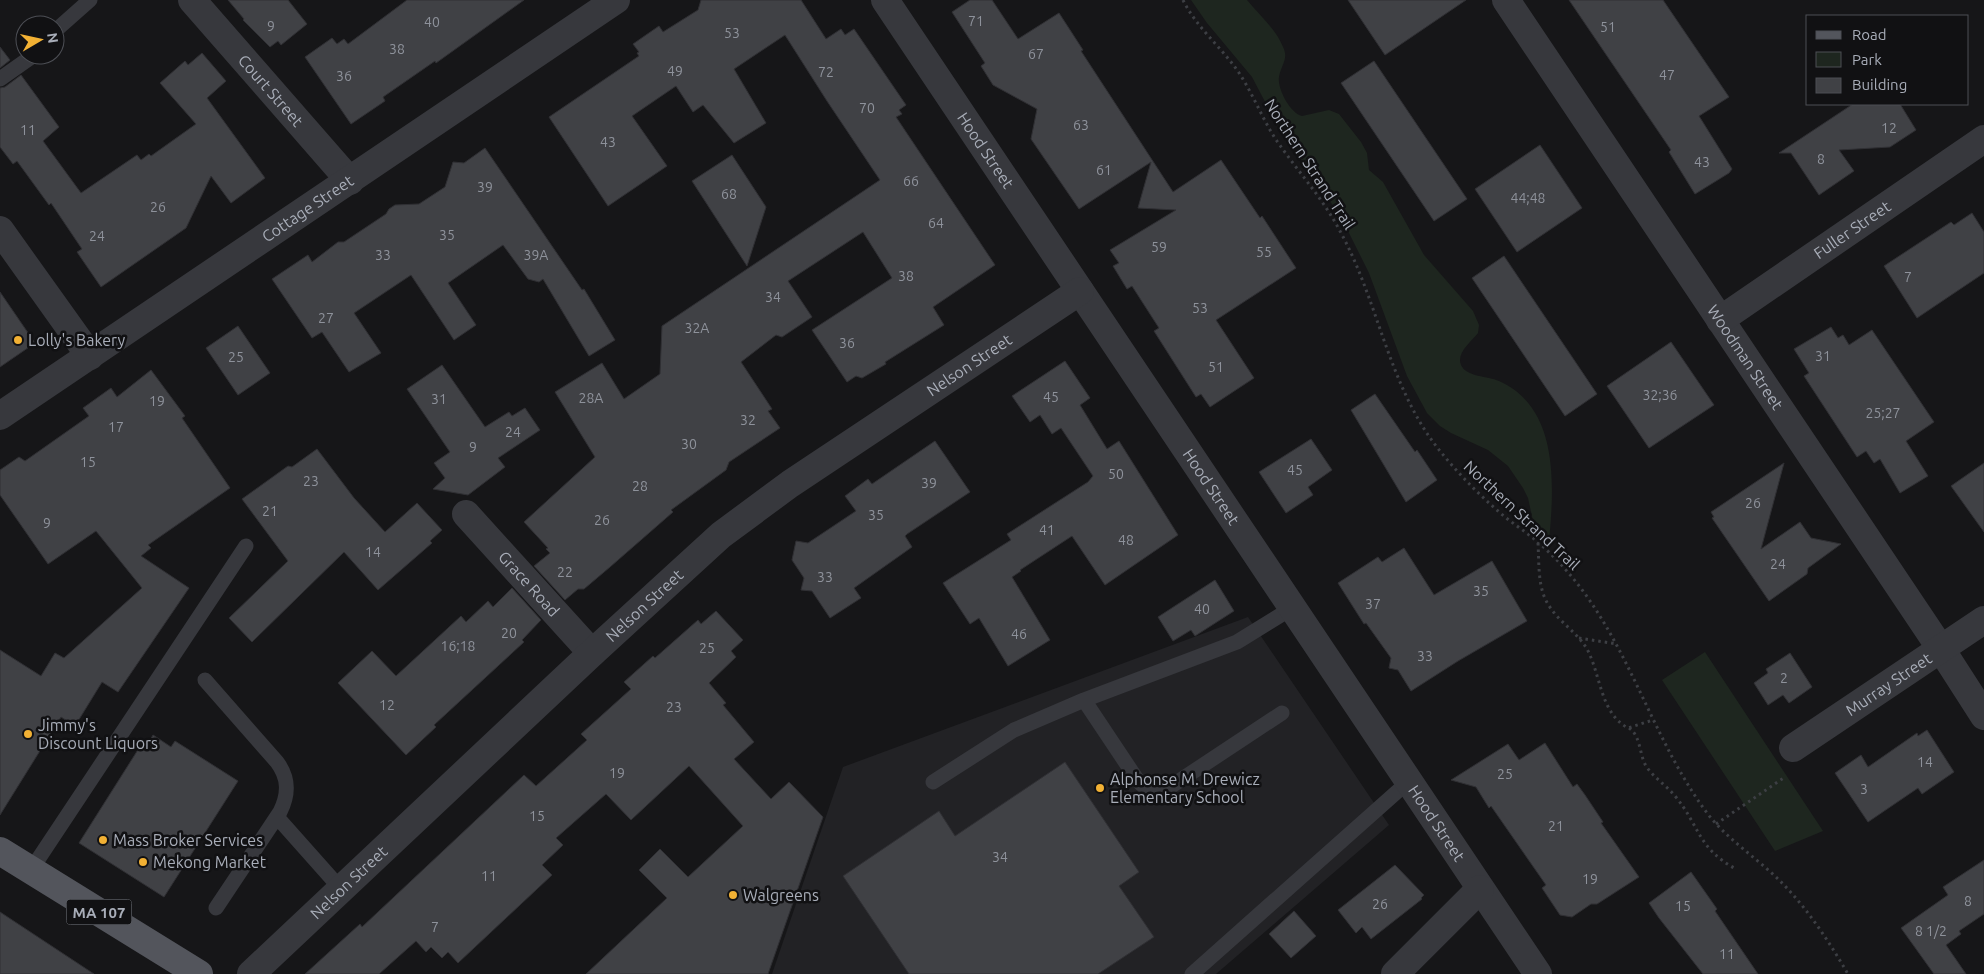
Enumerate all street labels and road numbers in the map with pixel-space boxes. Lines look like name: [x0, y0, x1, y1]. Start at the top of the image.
street label: Court Street: [235, 51, 307, 130]
street label: Northern Strand Trail: [1261, 95, 1359, 233]
street label: Hood Street: [954, 109, 1018, 192]
street label: Cottage Street: [258, 171, 357, 246]
street label: Fuller Street: [1810, 197, 1894, 262]
street label: Woodman Street: [1704, 301, 1787, 414]
street label: Nelson Street: [923, 330, 1016, 400]
street label: Hood Street: [1179, 445, 1244, 529]
street label: Northern Strand Trail: [1460, 457, 1584, 573]
street label: Grace Road: [495, 547, 563, 620]
street label: Nelson Street: [602, 565, 687, 645]
street label: Murray Street: [1842, 648, 1935, 719]
street label: Hood Street: [1405, 782, 1469, 865]
street label: Nelson Street: [307, 841, 391, 922]
road number: MA 107: [66, 900, 132, 924]

